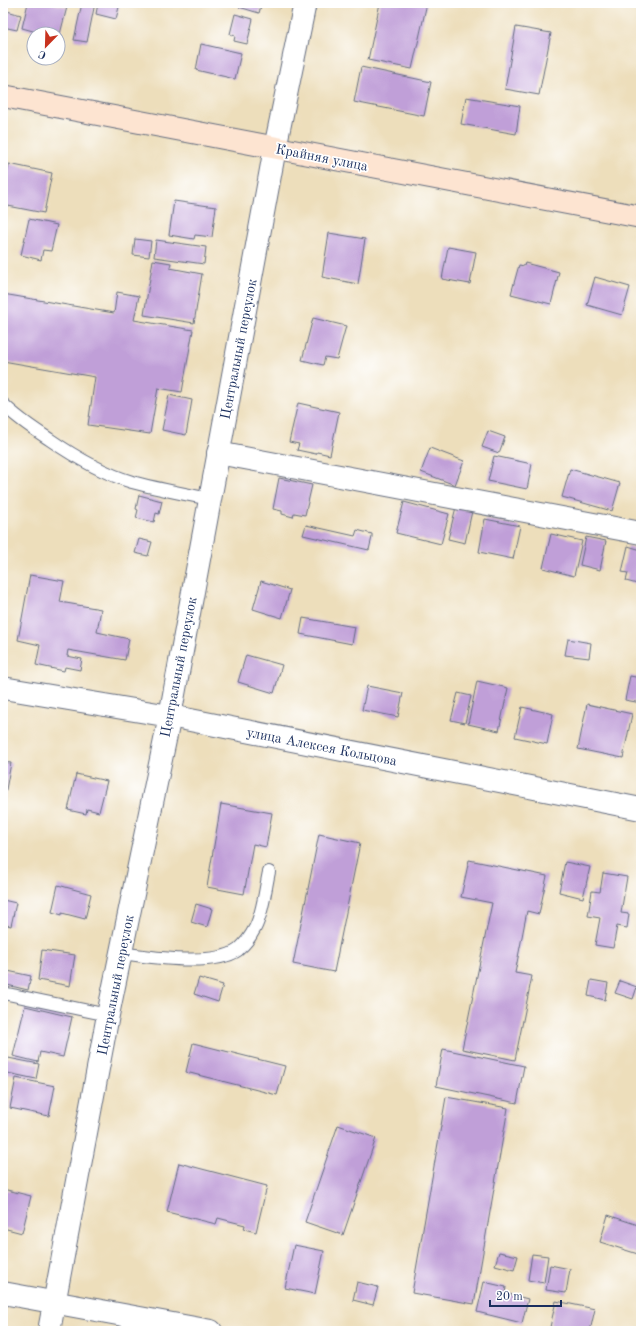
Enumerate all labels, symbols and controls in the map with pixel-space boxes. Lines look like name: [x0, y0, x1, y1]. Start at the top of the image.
north arrow: [26, 26, 66, 66]
text: С: [37, 47, 48, 60]
street label: Крайняя улица: [274, 142, 369, 174]
street label: Центральный переулок: [218, 278, 259, 421]
street label: Центральный переулок: [158, 596, 199, 739]
street label: улица Алексея Кольцова: [245, 726, 398, 768]
street label: Центральный переулок: [95, 914, 136, 1057]
scale bar: [490, 1282, 561, 1308]
text: 20 m: [496, 1291, 523, 1303]

